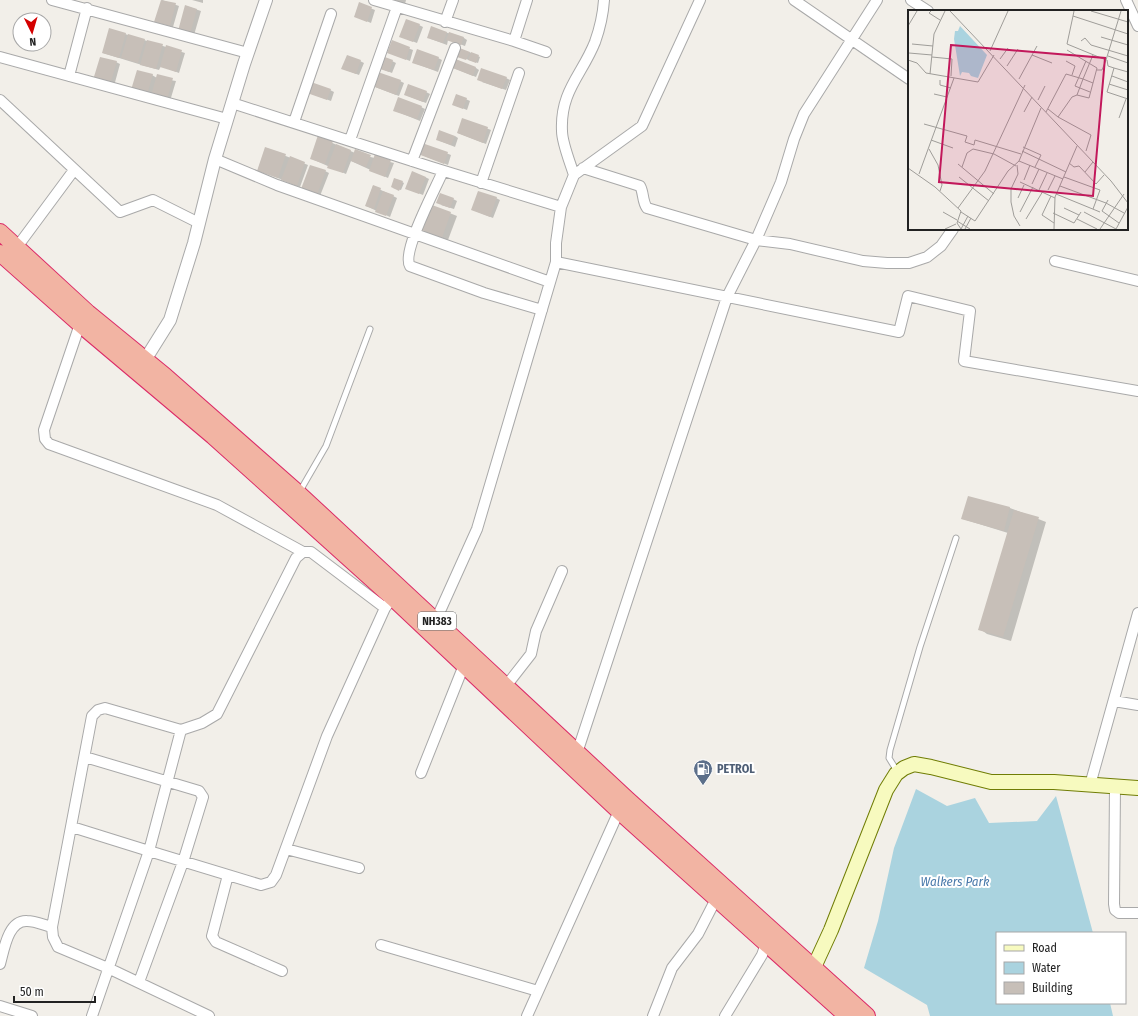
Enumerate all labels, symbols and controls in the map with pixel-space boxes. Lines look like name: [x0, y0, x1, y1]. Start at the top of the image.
inset map: [908, 10, 1128, 230]
north arrow: [12, 12, 52, 52]
text: N: [29, 35, 37, 48]
road number: NH383: [418, 612, 456, 630]
fuel station icon: PETROL: [692, 758, 714, 786]
place label: PETROL: [717, 762, 755, 776]
water label: Walkers Park: [920, 874, 990, 889]
legend: [996, 932, 1126, 1004]
text: Road: [1032, 941, 1057, 955]
text: Water: [1032, 961, 1061, 975]
scale bar: [14, 978, 95, 1004]
text: Building: [1032, 981, 1073, 995]
text: 50 m: [20, 985, 44, 999]

